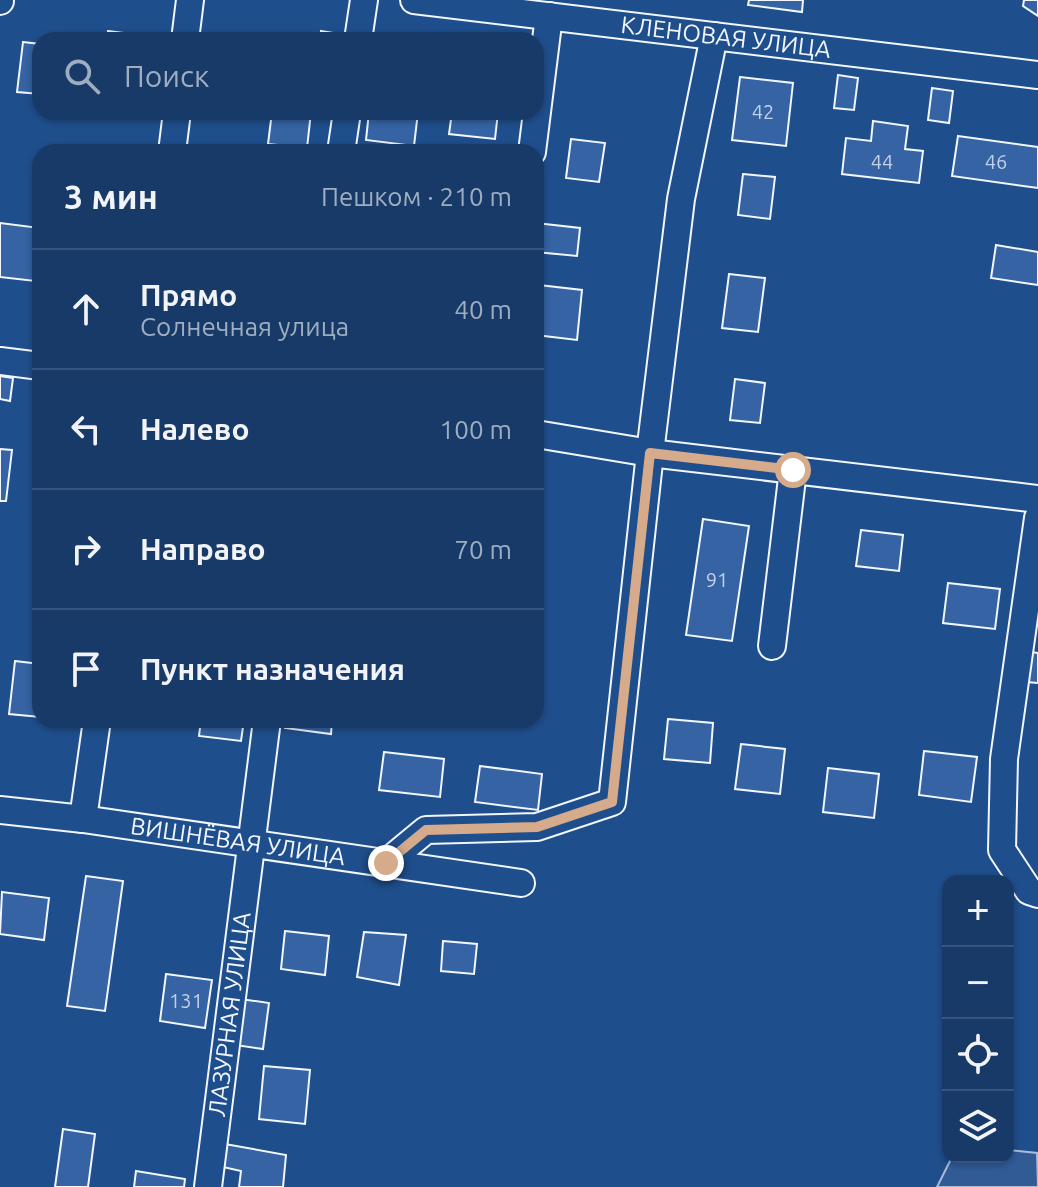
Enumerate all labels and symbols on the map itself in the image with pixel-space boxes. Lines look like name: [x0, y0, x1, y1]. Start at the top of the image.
street label: КЛЕНОВАЯ УЛИЦА: [619, 11, 833, 63]
house number: 42: [752, 100, 774, 123]
house number: 44: [871, 150, 893, 173]
house number: 46: [985, 150, 1007, 173]
route start: [775, 452, 811, 488]
house number: 91: [706, 568, 728, 591]
street label: ВИШНЁВАЯ УЛИЦА: [129, 812, 347, 870]
route end: [368, 845, 404, 881]
street label: ЛАЗУРНАЯ УЛИЦА: [203, 910, 256, 1118]
house number: 131: [169, 989, 203, 1012]

